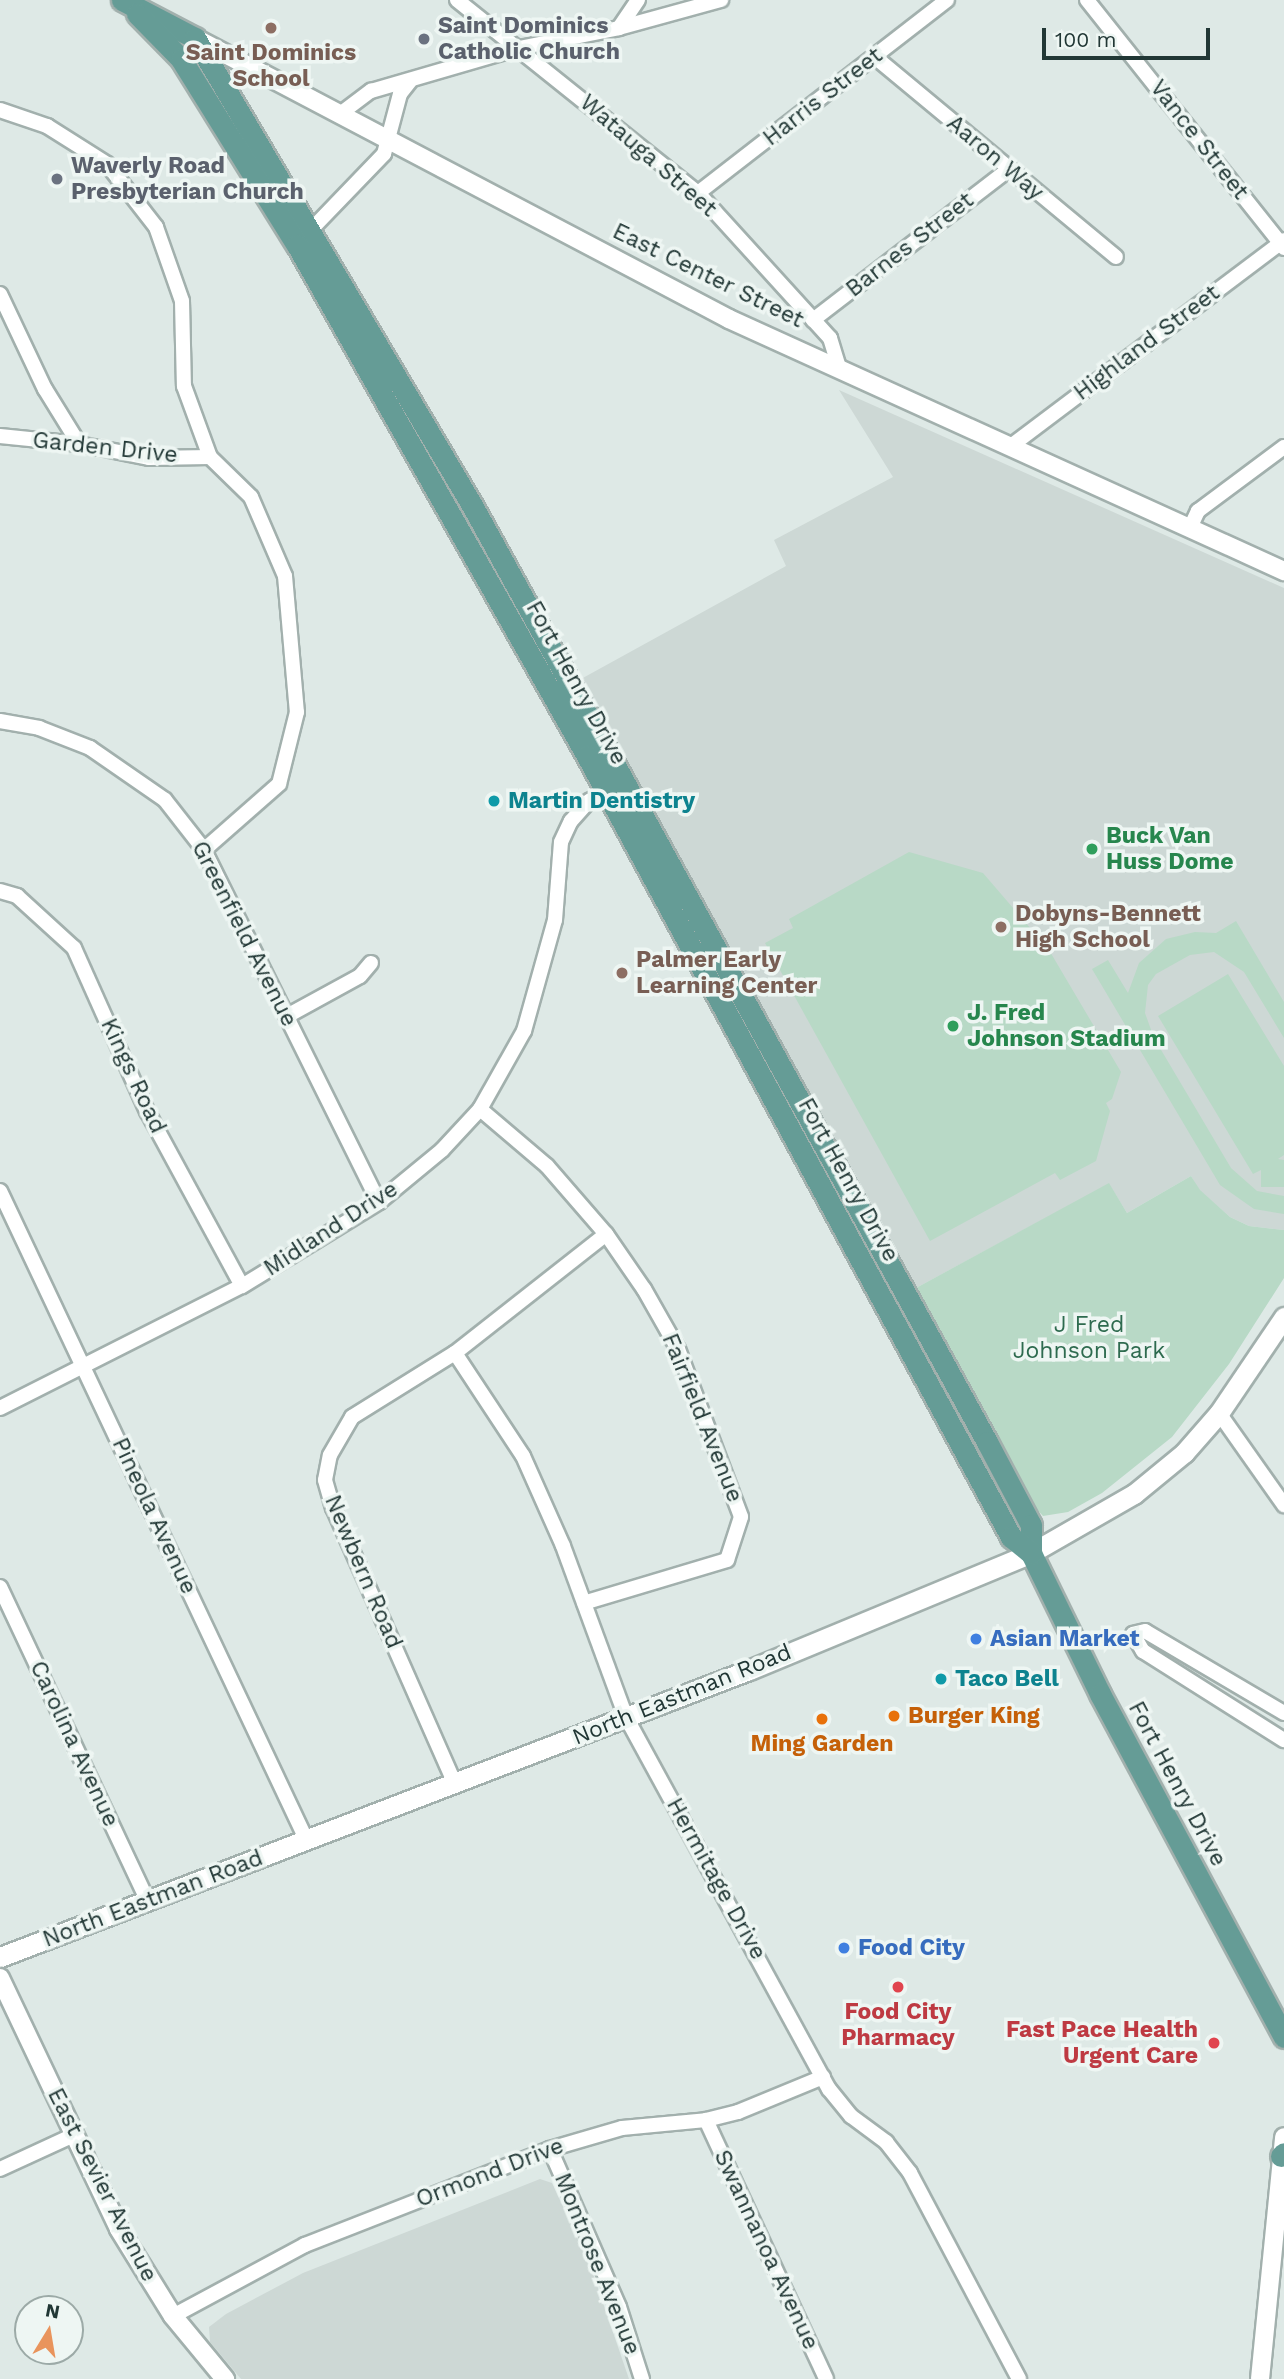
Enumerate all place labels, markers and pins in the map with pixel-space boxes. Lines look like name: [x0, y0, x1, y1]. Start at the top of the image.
place label: Saint Dominics Catholic Church: [438, 12, 620, 66]
marker: Saint Dominics School: [263, 20, 279, 36]
marker: Saint Dominics Catholic Church: [416, 31, 432, 47]
place label: Saint Dominics School: [186, 39, 356, 93]
place label: Waverly Road Presbyterian Church: [71, 152, 304, 206]
marker: Waverly Road Presbyterian Church: [49, 171, 65, 187]
place label: Martin Dentistry: [508, 787, 695, 815]
marker: Martin Dentistry: [486, 793, 502, 809]
place label: Buck Van Huss Dome: [1106, 822, 1234, 876]
marker: Buck Van Huss Dome: [1084, 841, 1100, 857]
place label: Dobyns-Bennett High School: [1015, 900, 1201, 954]
marker: Dobyns-Bennett High School: [993, 919, 1009, 935]
place label: Palmer Early Learning Center: [636, 946, 817, 1000]
marker: Palmer Early Learning Center: [614, 965, 630, 981]
place label: J. Fred Johnson Stadium: [967, 999, 1166, 1053]
marker: J. Fred Johnson Stadium: [945, 1018, 961, 1034]
place label: Asian Market: [990, 1625, 1140, 1653]
marker: Asian Market: [968, 1631, 984, 1647]
place label: Taco Bell: [955, 1665, 1059, 1693]
marker: Taco Bell: [933, 1671, 949, 1687]
place label: Burger King: [908, 1702, 1040, 1730]
marker: Burger King: [886, 1708, 902, 1724]
marker: Ming Garden: [814, 1711, 830, 1727]
place label: Ming Garden: [750, 1730, 894, 1758]
place label: Food City: [858, 1934, 965, 1962]
marker: Food City: [836, 1940, 852, 1956]
marker: Food City Pharmacy: [890, 1979, 906, 1995]
place label: Food City Pharmacy: [841, 1998, 955, 2052]
place label: Fast Pace Health Urgent Care: [1006, 2016, 1198, 2070]
marker: Fast Pace Health Urgent Care: [1204, 2033, 1224, 2053]

